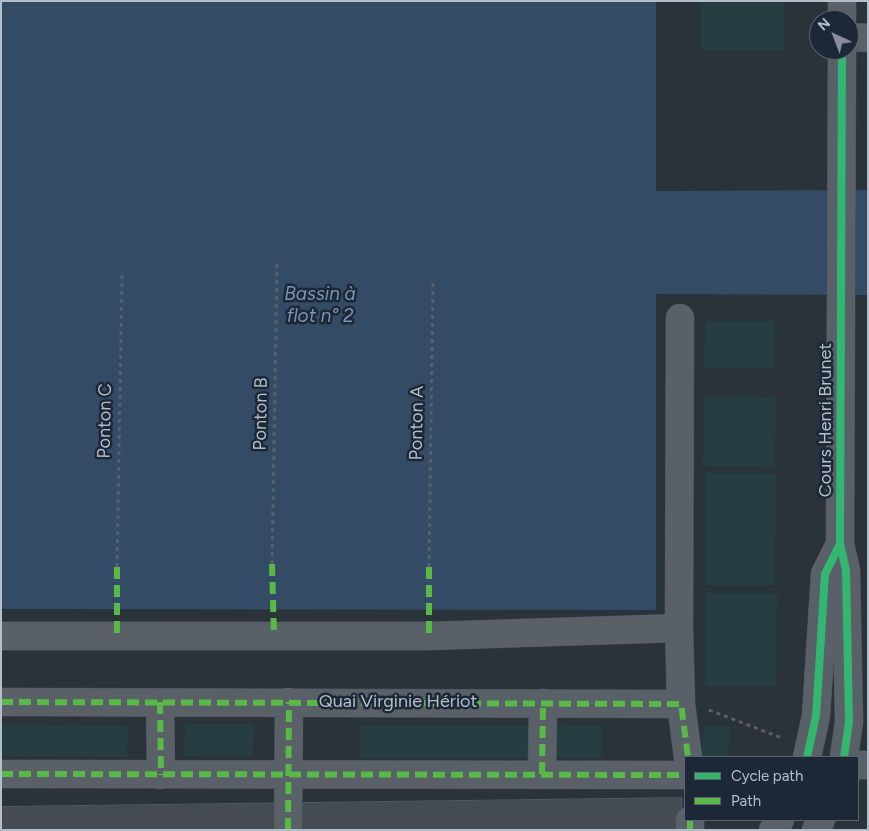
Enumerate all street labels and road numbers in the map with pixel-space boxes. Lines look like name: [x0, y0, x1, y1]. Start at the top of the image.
street label: Cours Henri Brunet: [815, 343, 837, 497]
street label: Ponton B: [250, 377, 272, 451]
street label: Ponton C: [94, 383, 116, 459]
street label: Ponton A: [406, 386, 428, 460]
street label: Quai Virginie Hériot: [319, 691, 477, 713]

